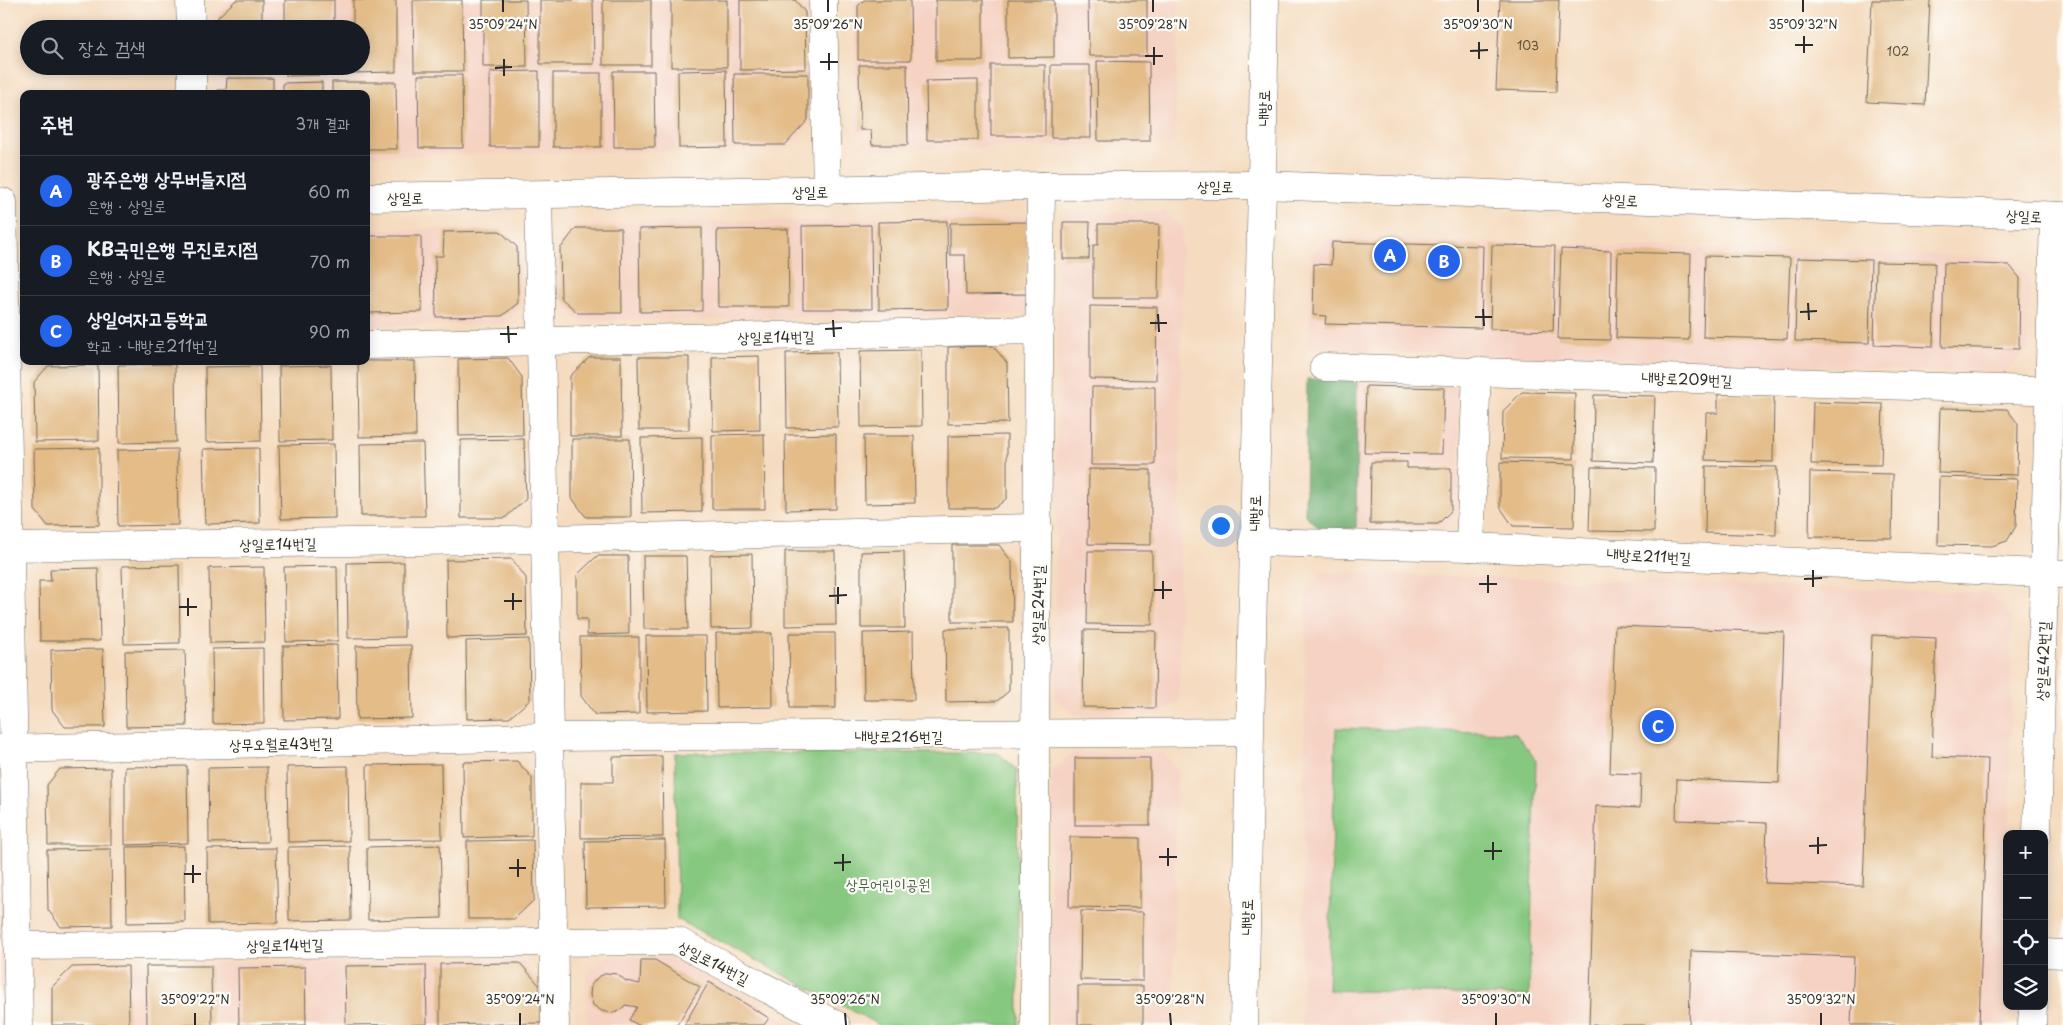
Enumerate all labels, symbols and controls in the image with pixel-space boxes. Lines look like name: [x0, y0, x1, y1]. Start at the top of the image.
text: 35°09'24"N: [468, 15, 538, 33]
text: 35°09'26"N: [793, 15, 863, 33]
text: 35°09'28"N: [1118, 15, 1188, 33]
text: 35°09'30"N: [1443, 15, 1513, 33]
text: 35°09'32"N: [1768, 15, 1838, 33]
search box: [20, 20, 370, 75]
text: 장소 검색: [78, 33, 145, 61]
icon: search: [38, 34, 66, 62]
house number: 103: [1517, 36, 1539, 54]
house number: 102: [1887, 42, 1909, 60]
street label: 내방로: [1251, 90, 1275, 126]
text: 주변: [40, 107, 74, 139]
text: 3개 결과: [296, 111, 350, 135]
text: 광주은행 상무버들지점: [87, 164, 246, 192]
street label: 상일로: [1197, 174, 1233, 197]
text: A: [50, 179, 62, 203]
text: 60 m: [308, 179, 350, 203]
street label: 상일로: [792, 179, 828, 203]
street label: 상일로: [387, 185, 423, 209]
street label: 상일로: [1602, 187, 1638, 211]
text: 은행 · 상일로: [87, 193, 166, 217]
street label: 상일로: [2006, 203, 2042, 227]
text: KB국민은행 무진로지점: [87, 234, 258, 262]
pin: A: [1374, 236, 1406, 274]
pin: B: [1428, 242, 1460, 280]
text: B: [51, 249, 61, 273]
text: 70 m: [310, 249, 350, 273]
text: 은행 · 상일로: [87, 263, 166, 287]
text: 상일여자고등학교: [87, 304, 209, 332]
text: C: [50, 319, 62, 343]
text: 90 m: [309, 319, 350, 343]
street label: 상일로14번길: [737, 324, 815, 348]
text: 학교 · 내방로211번길: [87, 333, 218, 357]
street label: 내방로209번길: [1641, 365, 1733, 391]
street label: 내방로: [1242, 495, 1266, 531]
your location: [1208, 513, 1234, 539]
street label: 상일로14번길: [239, 531, 317, 555]
street label: 내방로211번길: [1606, 541, 1692, 569]
street label: 상일로24번길: [1025, 565, 1049, 645]
street label: 상일로42번길: [2029, 620, 2055, 702]
pin: C: [1642, 707, 1674, 745]
street label: 내방로216번길: [855, 724, 943, 747]
street label: 상무오월로43번길: [229, 731, 333, 755]
map controls: [2003, 830, 2048, 1010]
button: +: [2003, 830, 2048, 875]
park label: 상무어린이공원: [846, 872, 930, 895]
button: −: [2003, 875, 2048, 920]
street label: 내방로: [1234, 899, 1258, 935]
button: locate: [2003, 920, 2048, 965]
street label: 상일로14번길: [246, 932, 324, 956]
street label: 상일로14번길: [674, 934, 754, 990]
button: layers: [2003, 965, 2048, 1010]
text: 35°09'22"N: [160, 990, 230, 1008]
text: 35°09'24"N: [485, 990, 555, 1008]
text: 35°09'26"N: [810, 990, 880, 1008]
text: 35°09'28"N: [1135, 990, 1205, 1008]
text: 35°09'30"N: [1461, 990, 1531, 1008]
text: 35°09'32"N: [1786, 990, 1856, 1008]

